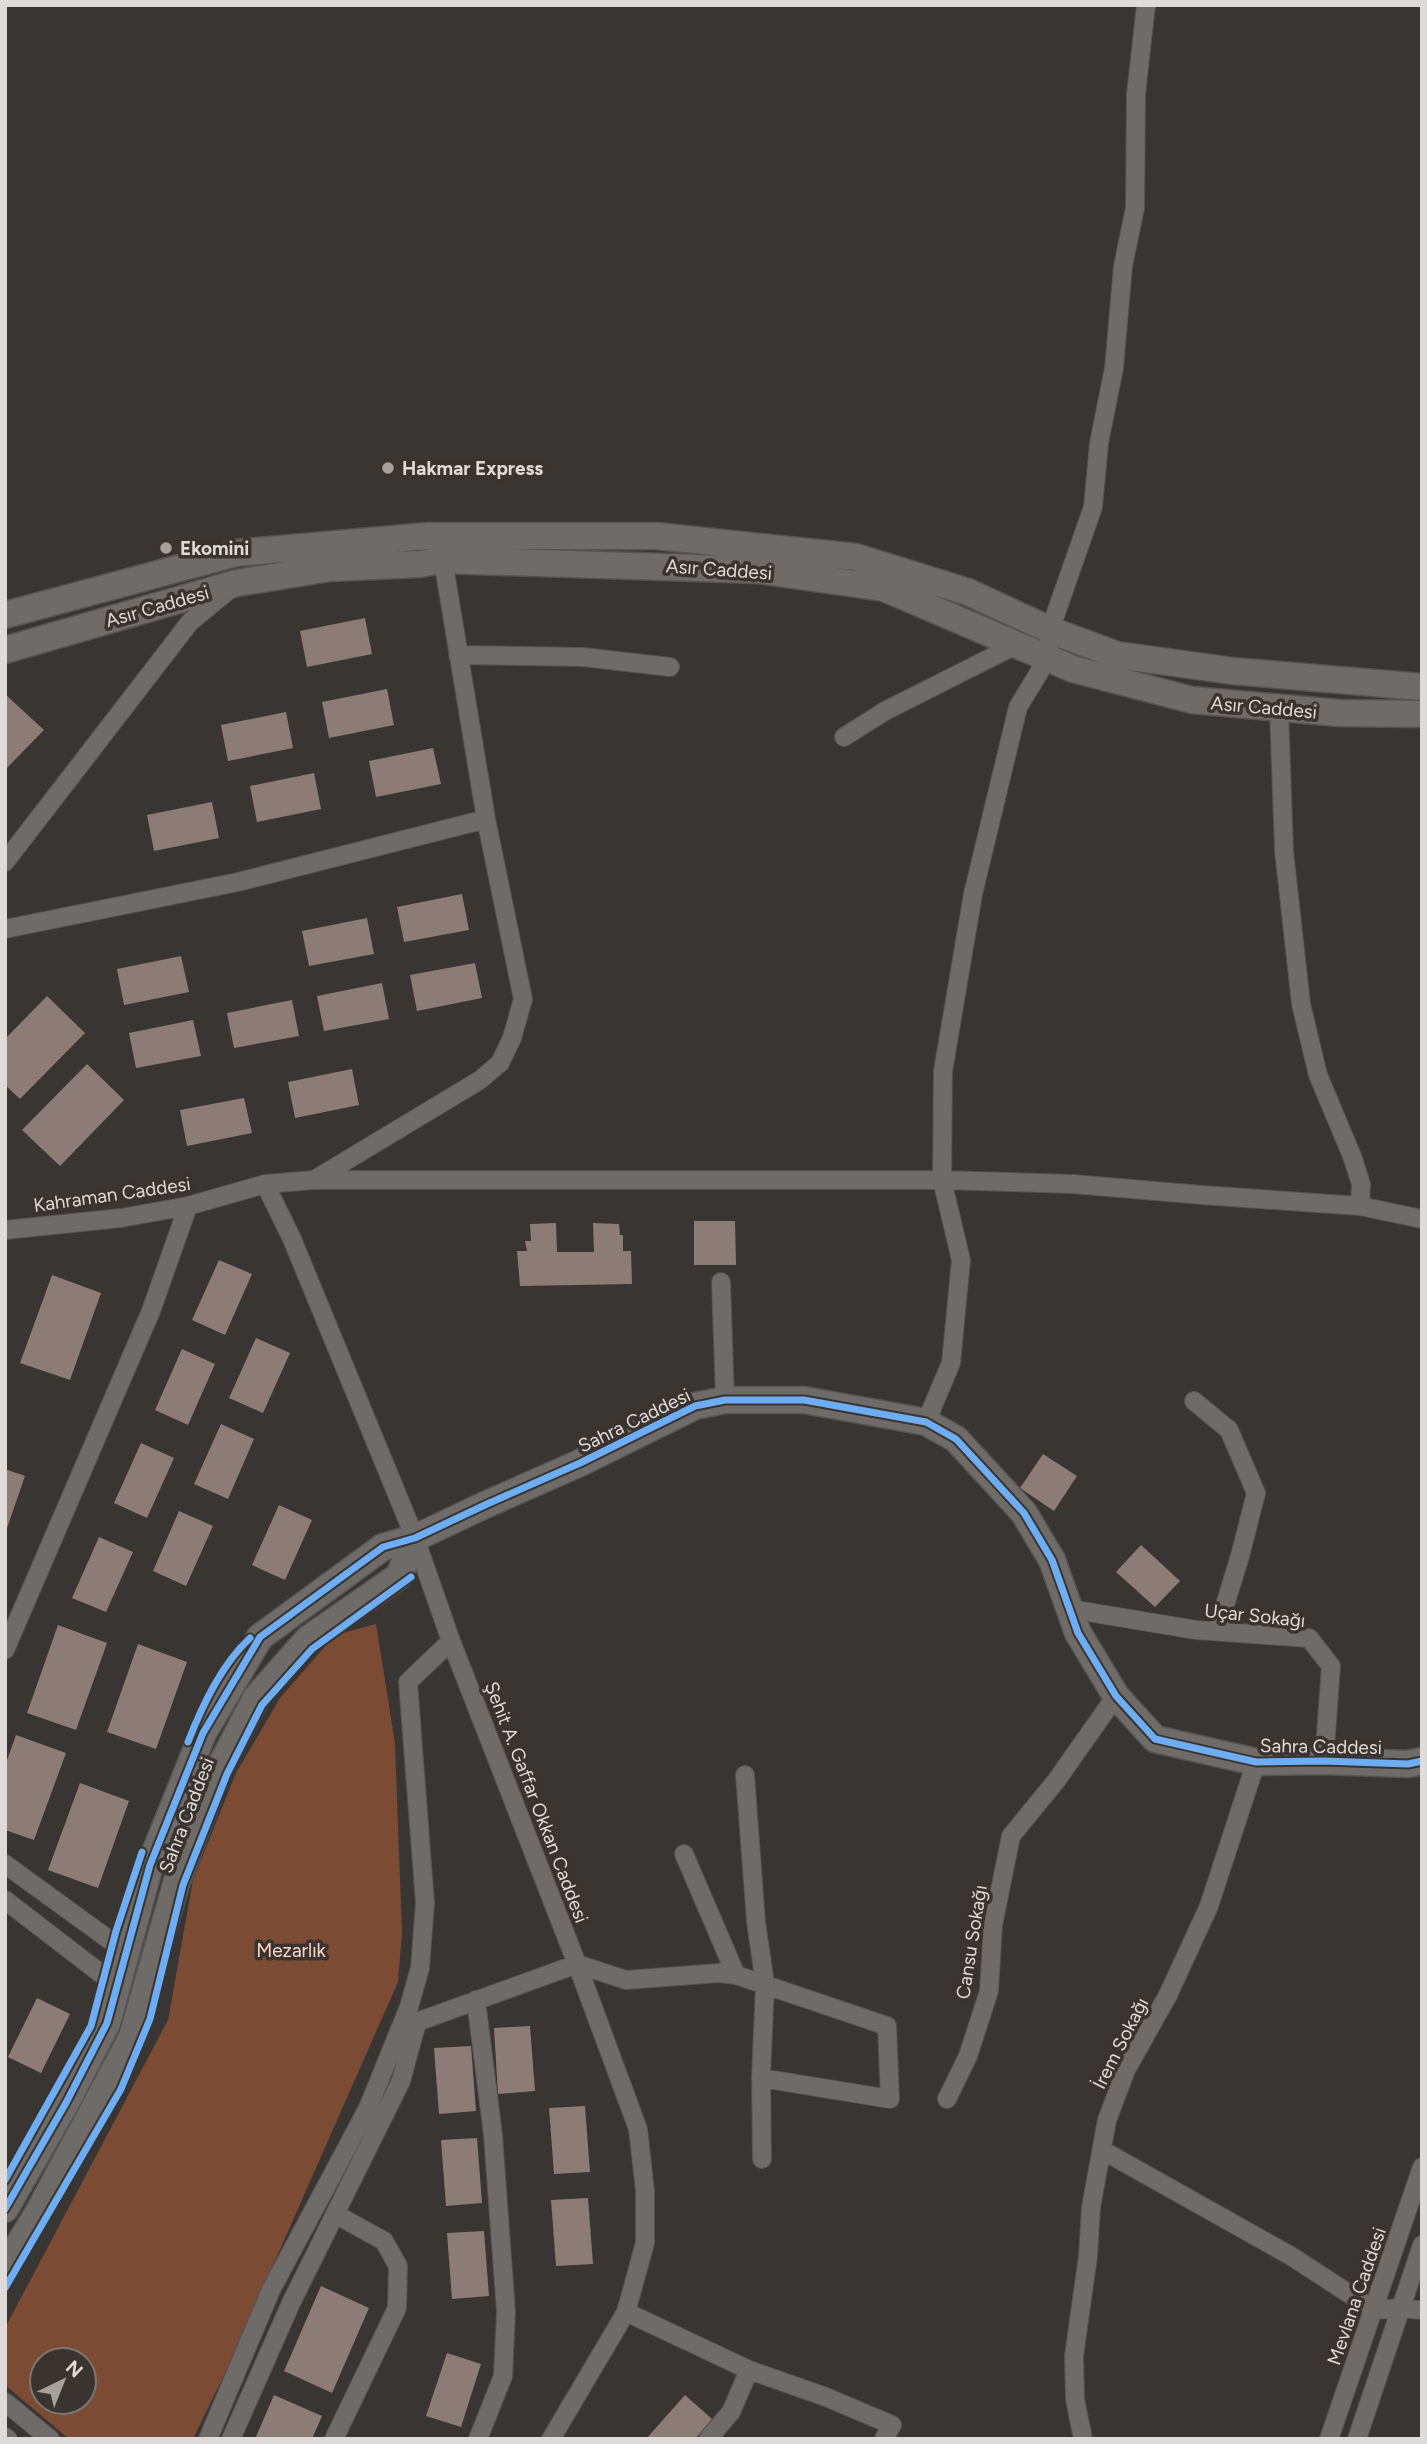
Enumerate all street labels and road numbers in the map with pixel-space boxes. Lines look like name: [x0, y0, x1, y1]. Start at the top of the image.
street label: Asır Caddesi: [665, 554, 773, 585]
street label: Asır Caddesi: [103, 581, 212, 632]
street label: Asır Caddesi: [1210, 691, 1318, 724]
street label: Kahraman Caddesi: [32, 1172, 192, 1217]
street label: Sahra Caddesi: [574, 1383, 694, 1458]
street label: Uçar Sokağı: [1203, 1599, 1307, 1632]
street label: Şehit A. Gaffar Okkan Caddesi: [480, 1678, 593, 1926]
street label: Sahra Caddesi: [1260, 1734, 1382, 1759]
street label: Sahra Caddesi: [154, 1754, 219, 1876]
street label: Cansu Sokağı: [951, 1883, 992, 2001]
street label: İrem Sokağı: [1088, 1994, 1153, 2093]
street label: Mevlana Caddesi: [1322, 2224, 1391, 2368]

